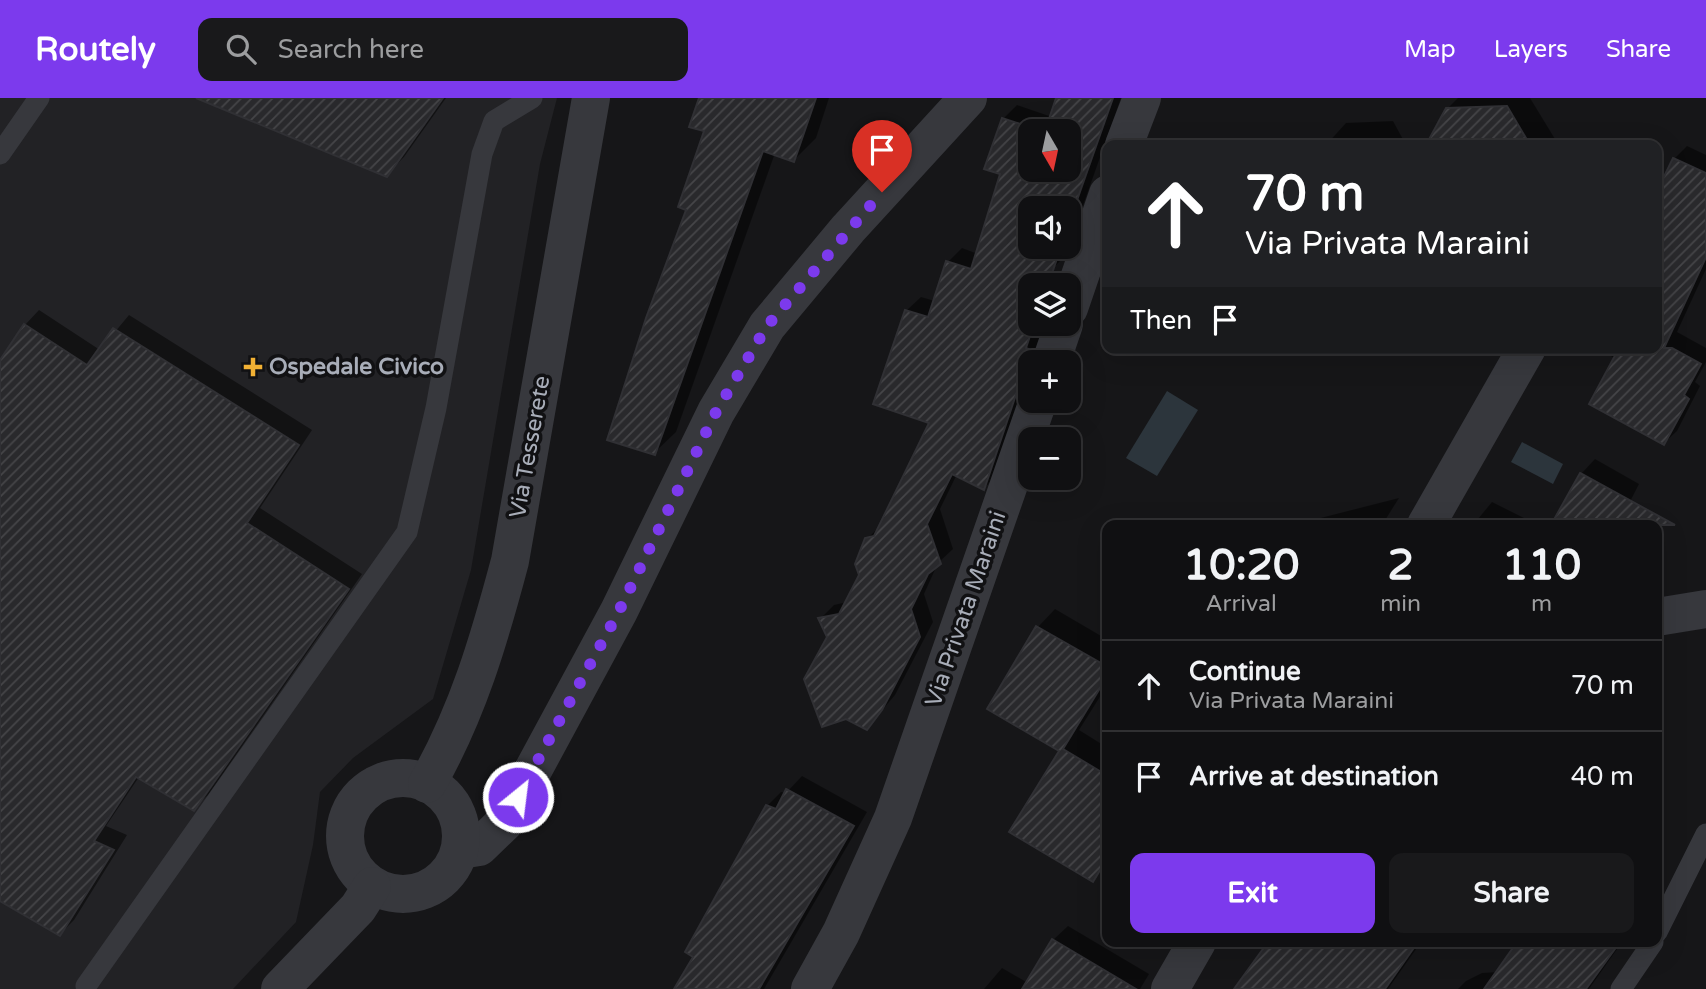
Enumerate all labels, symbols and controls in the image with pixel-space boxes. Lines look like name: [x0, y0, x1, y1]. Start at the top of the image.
search box: [198, 18, 688, 81]
text: Routely: [35, 30, 156, 69]
icon: search: [222, 30, 260, 68]
text: Search here: [278, 34, 424, 65]
text: Map: [1404, 35, 1456, 64]
text: Layers: [1494, 35, 1568, 64]
text: Share: [1606, 35, 1671, 64]
north arrow: [1018, 119, 1082, 182]
map controls: [1018, 119, 1081, 490]
pin: [852, 120, 912, 192]
icon: arrive: [863, 131, 901, 169]
text: 70 m: [1245, 165, 1364, 224]
icon: ahead: [1130, 168, 1221, 259]
button: sound: [1018, 196, 1081, 259]
text: Via Privata Maraini: [1245, 225, 1530, 263]
button: layers: [1018, 273, 1081, 336]
icon: arrive: [1206, 301, 1244, 339]
text: Then: [1130, 305, 1192, 336]
button: +: [1018, 350, 1081, 413]
place label: Ospedale Civico: [269, 353, 444, 381]
marker: Ospedale Civico: [243, 357, 263, 377]
street label: Via Tesserete: [504, 374, 556, 520]
button: −: [1018, 427, 1081, 490]
street label: Via Privata Maraini: [919, 508, 1013, 710]
text: 10:20: [1183, 540, 1299, 591]
text: 2: [1387, 540, 1414, 591]
text: 110: [1502, 540, 1581, 591]
text: Arrival: [1206, 590, 1277, 618]
text: min: [1380, 590, 1421, 618]
text: m: [1531, 590, 1552, 618]
text: Continue: [1189, 656, 1301, 687]
icon: ahead: [1130, 667, 1168, 705]
text: 70 m: [1571, 670, 1634, 701]
text: Via Privata Maraini: [1189, 687, 1394, 715]
icon: arrive: [1130, 758, 1168, 796]
position arrow: [481, 760, 555, 834]
text: Arrive at destination: [1189, 761, 1439, 792]
text: 40 m: [1571, 761, 1634, 792]
button: Exit: [1130, 853, 1375, 933]
button: Share: [1389, 853, 1634, 933]

